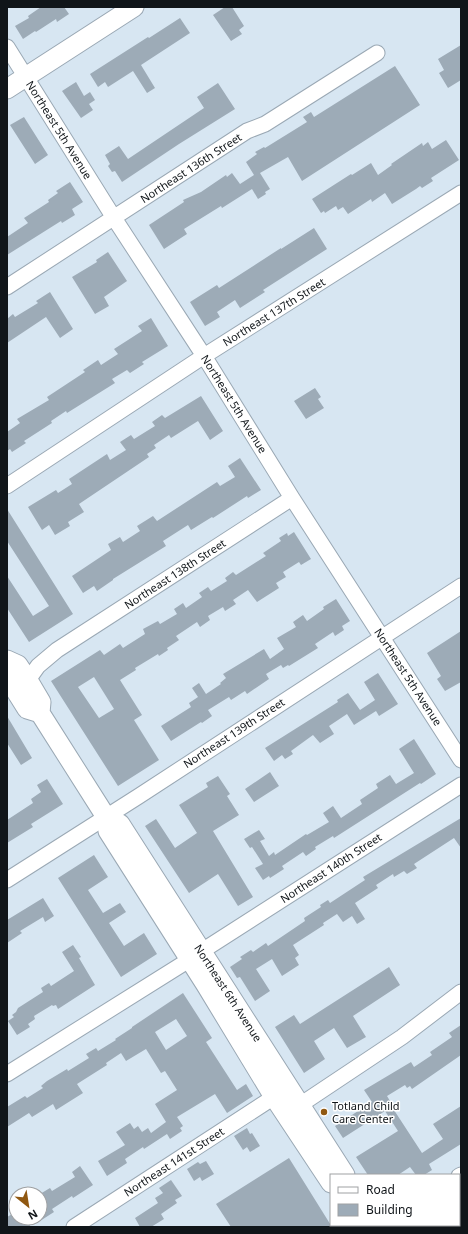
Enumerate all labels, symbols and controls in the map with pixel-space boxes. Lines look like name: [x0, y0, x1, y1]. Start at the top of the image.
street label: Northeast 5th Avenue: [23, 78, 96, 182]
street label: Northeast 136th Street: [137, 129, 244, 206]
street label: Northeast 137th Street: [220, 274, 328, 349]
street label: Northeast 5th Avenue: [198, 352, 271, 456]
street label: Northeast 138th Street: [121, 535, 228, 612]
street label: Northeast 5th Avenue: [371, 625, 446, 728]
street label: Northeast 139th Street: [180, 694, 287, 771]
street label: Northeast 140th Street: [277, 829, 384, 906]
street label: Northeast 6th Avenue: [191, 941, 266, 1044]
place label: Totland Child Care Center: [332, 1098, 400, 1126]
marker: Totland Child Care Center: [319, 1107, 329, 1117]
street label: Northeast 141st Street: [121, 1124, 227, 1200]
legend: [330, 1174, 460, 1226]
text: Road: [366, 1181, 395, 1198]
north arrow: [8, 1186, 48, 1226]
text: Building: [366, 1201, 413, 1218]
text: N: [26, 1206, 41, 1224]

